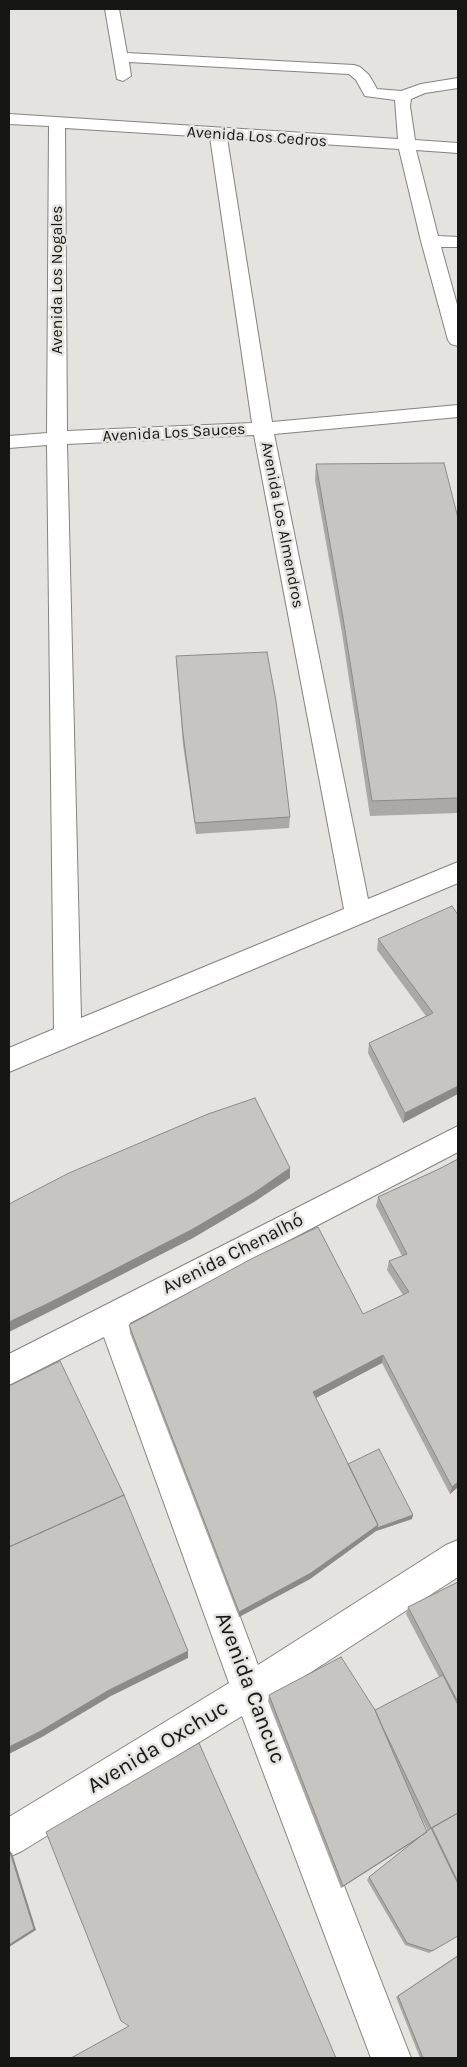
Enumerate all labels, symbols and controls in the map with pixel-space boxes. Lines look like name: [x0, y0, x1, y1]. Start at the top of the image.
street label: Avenida Los Cedros: [186, 123, 328, 151]
street label: Avenida Los Nogales: [47, 206, 67, 354]
street label: Avenida Los Sauces: [102, 420, 246, 446]
street label: Avenida Los Almendros: [256, 440, 308, 610]
street label: Avenida Chenalhó: [159, 1209, 307, 1299]
street label: Avenida Cancuc: [209, 1609, 291, 1767]
street label: Avenida Oxchuc: [83, 1695, 233, 1799]

